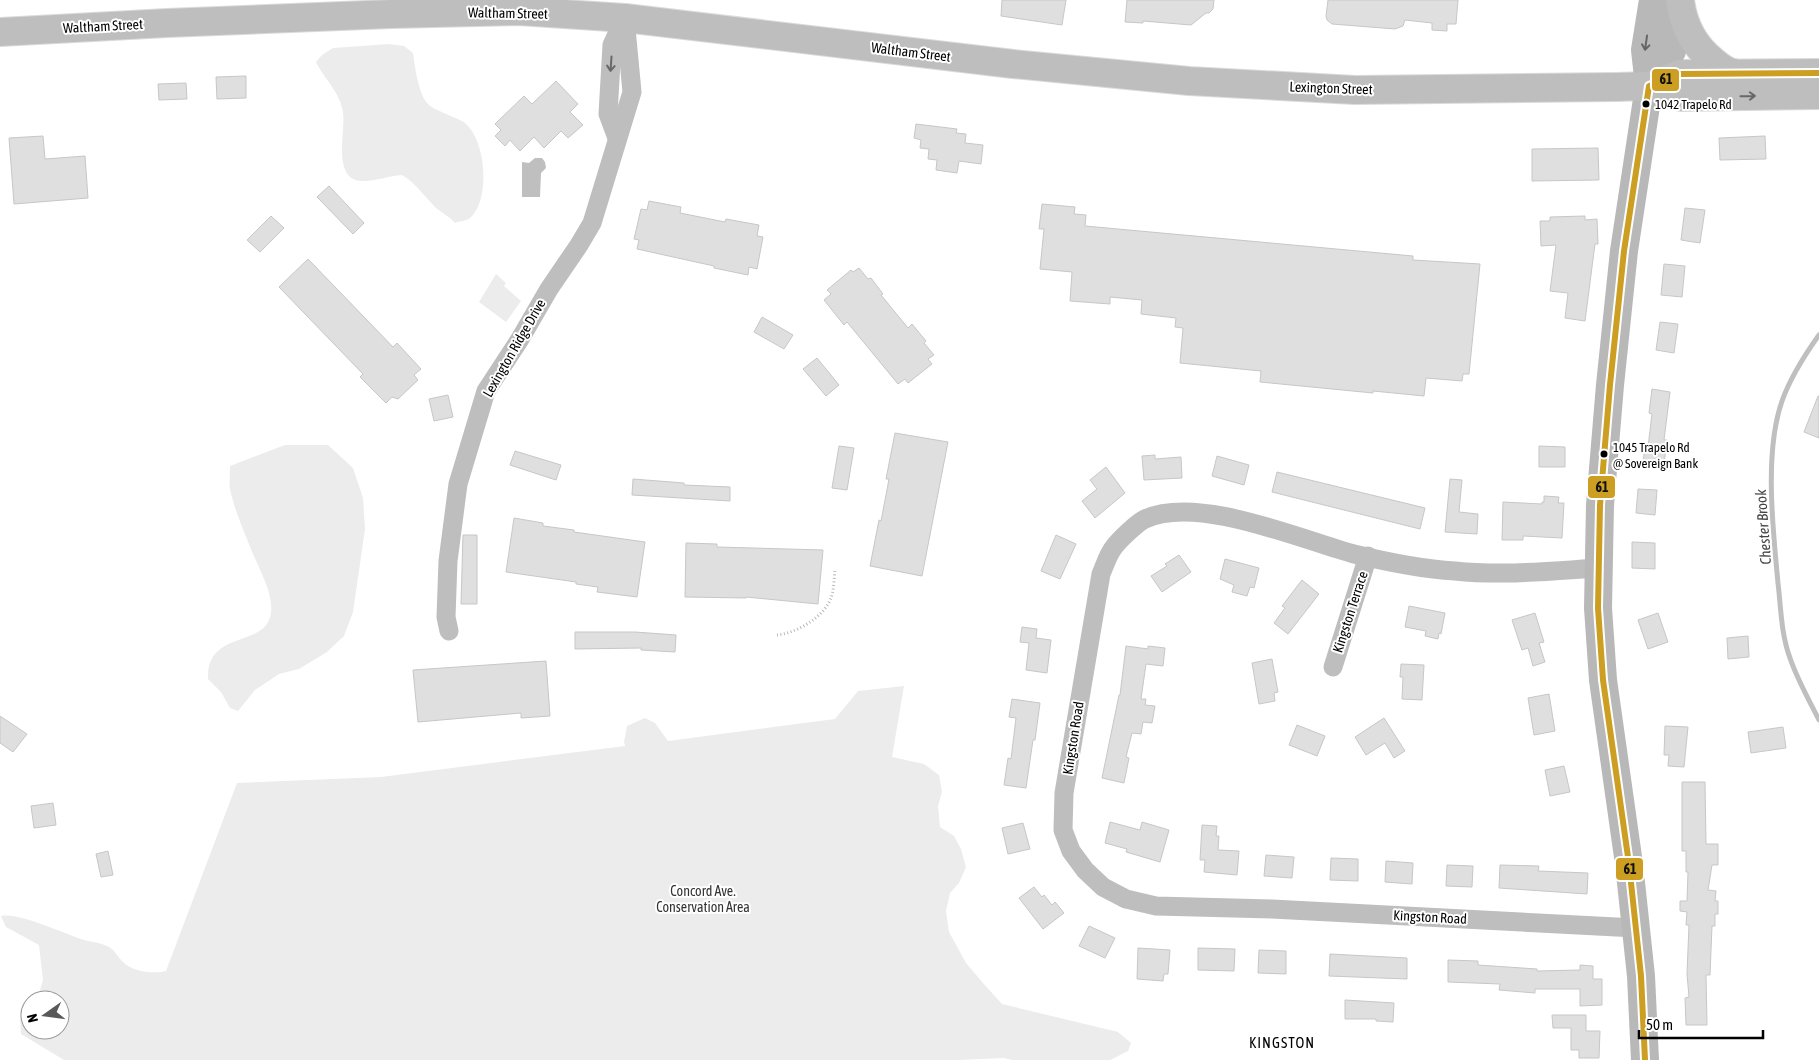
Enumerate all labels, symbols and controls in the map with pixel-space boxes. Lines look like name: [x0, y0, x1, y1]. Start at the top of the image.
street label: Waltham Street: [468, 4, 548, 22]
street label: Waltham Street: [63, 16, 143, 36]
one-way arrow: [1641, 34, 1651, 50]
street label: Waltham Street: [870, 39, 952, 65]
one-way arrow: [606, 55, 616, 71]
line badge: 61: [1651, 68, 1680, 92]
text: 61: [1659, 71, 1673, 87]
street label: Lexington Street: [1289, 79, 1373, 97]
one-way arrow: [1740, 92, 1756, 101]
place label: 1042 Trapelo Rd: [1655, 97, 1732, 112]
marker: 1042 Trapelo Rd: [1641, 99, 1651, 109]
street label: Lexington Ridge Drive: [479, 296, 549, 400]
place label: 1045 Trapelo Rd @ Sovereign Bank: [1613, 440, 1698, 471]
marker: 1045 Trapelo Rd @ Sovereign Bank: [1599, 449, 1609, 459]
line badge: 61: [1587, 475, 1616, 499]
text: 61: [1595, 479, 1609, 495]
water label: Chester Brook: [1752, 488, 1774, 565]
street label: Kingston Terrace: [1329, 569, 1371, 655]
street label: Kingston Road: [1059, 700, 1087, 776]
line badge: 61: [1615, 857, 1644, 881]
text: 61: [1623, 861, 1637, 877]
park label: Concord Ave. Conservation Area: [656, 883, 750, 915]
street label: Kingston Road: [1393, 907, 1467, 927]
north arrow: [20, 990, 70, 1040]
scale bar: [1639, 1008, 1763, 1040]
text: N: [24, 1012, 41, 1024]
text: 50 m: [1646, 1016, 1673, 1033]
district label: KINGSTON: [1249, 1034, 1315, 1051]

